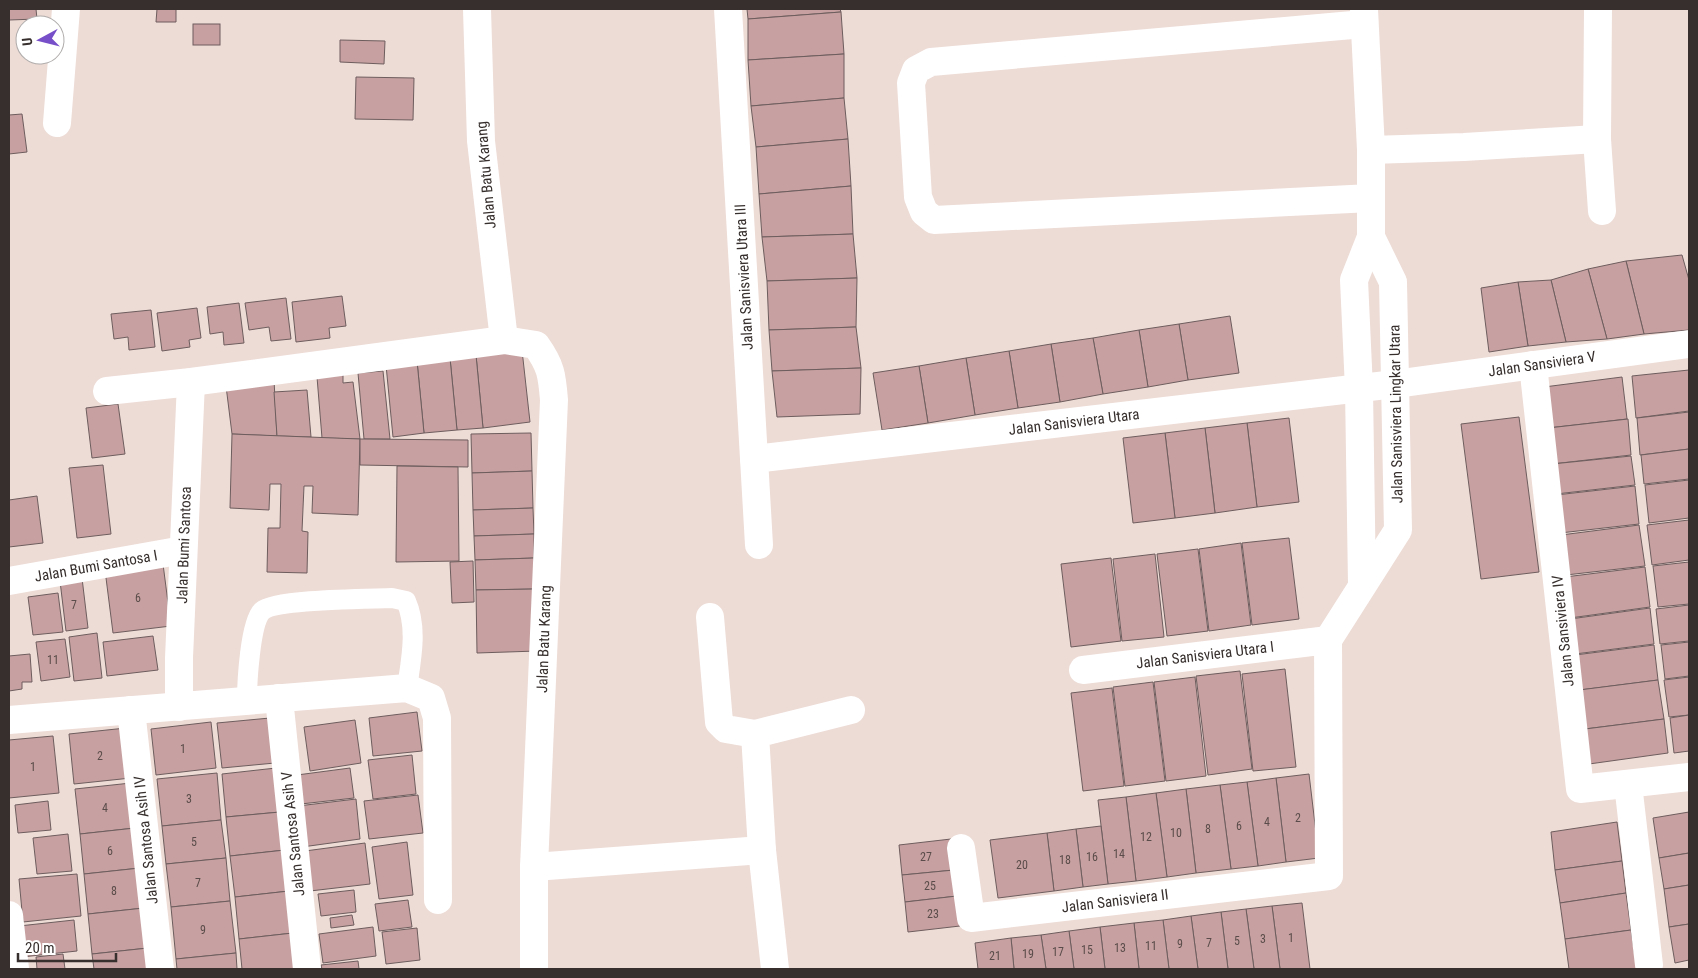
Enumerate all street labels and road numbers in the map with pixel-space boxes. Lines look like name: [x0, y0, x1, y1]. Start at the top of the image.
street label: Jalan Batu Karang: [472, 121, 500, 229]
street label: Jalan Sanisviera Utara III: [731, 203, 757, 351]
street label: Jalan Sanisviera Lingkar Utara: [1385, 324, 1407, 504]
street label: Jalan Sansiviera V: [1487, 347, 1598, 380]
street label: Jalan Sanisviera Utara: [1008, 405, 1140, 439]
street label: Jalan Bumi Santosa: [173, 486, 195, 604]
street label: Jalan Bumi Santosa I: [33, 546, 159, 586]
street label: Jalan Sansiviera IV: [1548, 574, 1578, 688]
street label: Jalan Batu Karang: [533, 585, 555, 693]
street label: Jalan Sanisviera Utara I: [1135, 638, 1275, 672]
street label: Jalan Santosa Asih V: [277, 770, 309, 897]
street label: Jalan Santosa Asih IV: [130, 774, 162, 905]
street label: Jalan Sanisviera II: [1061, 886, 1169, 916]

